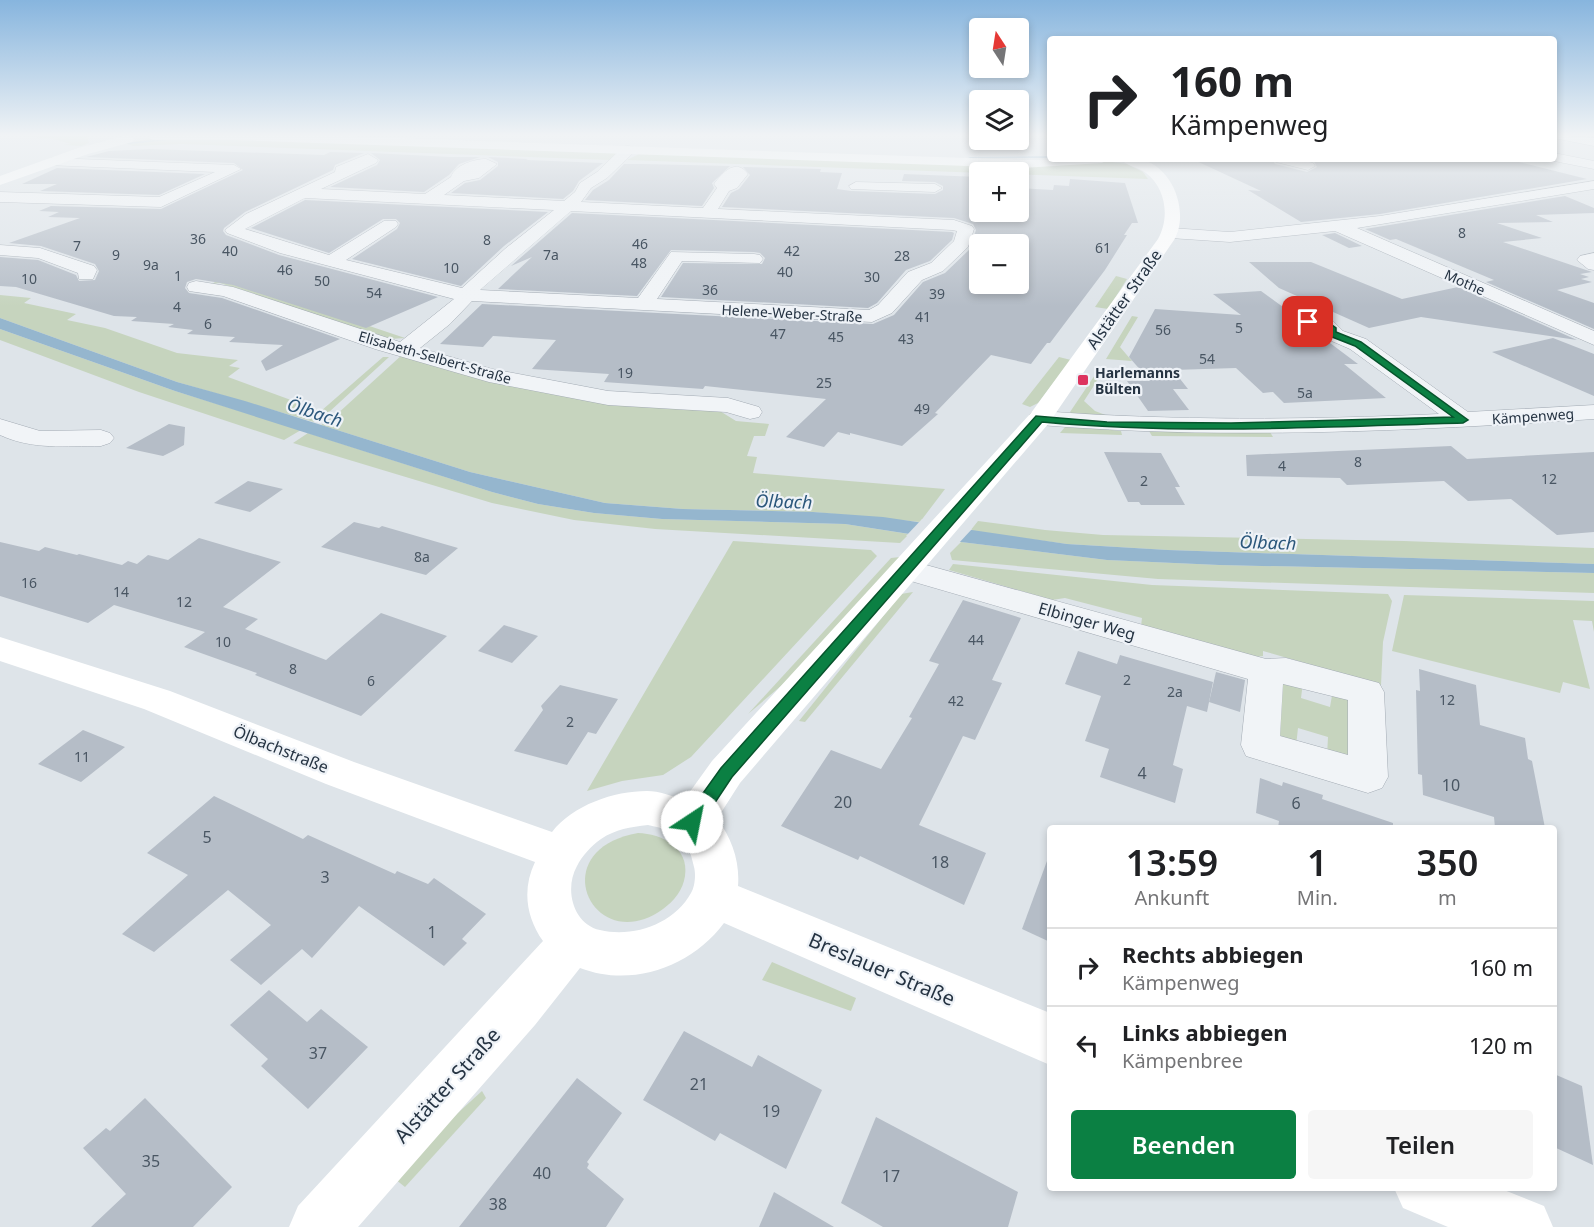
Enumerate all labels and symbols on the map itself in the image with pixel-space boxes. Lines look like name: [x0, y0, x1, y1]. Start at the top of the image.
north arrow: [969, 18, 1029, 78]
house number: 8: [1458, 223, 1466, 242]
house number: 36: [190, 229, 206, 248]
house number: 8: [483, 230, 491, 249]
house number: 46: [632, 234, 648, 253]
house number: 7: [73, 236, 81, 255]
house number: 61: [1095, 238, 1111, 257]
house number: 40: [222, 241, 238, 260]
house number: 42: [784, 241, 800, 260]
house number: 9: [112, 245, 120, 264]
house number: 7a: [543, 245, 559, 264]
street label: Alstätter Straße: [1081, 245, 1167, 353]
house number: 28: [894, 246, 910, 265]
house number: 48: [631, 253, 647, 272]
house number: 9a: [143, 255, 159, 274]
house number: 10: [443, 258, 459, 277]
house number: 46: [277, 260, 293, 279]
house number: 40: [777, 262, 793, 281]
street label: Mothe: [1442, 265, 1488, 299]
house number: 1: [174, 266, 182, 285]
house number: 30: [864, 267, 880, 286]
house number: 10: [21, 269, 37, 288]
house number: 50: [314, 271, 330, 290]
house number: 36: [702, 280, 718, 299]
house number: 54: [366, 283, 382, 302]
house number: 39: [929, 284, 945, 303]
pin: [1282, 296, 1333, 347]
house number: 4: [173, 297, 181, 316]
street label: Helene-Weber-Straße: [721, 300, 863, 326]
house number: 41: [915, 307, 931, 326]
house number: 6: [204, 314, 212, 333]
house number: 5: [1235, 318, 1243, 337]
house number: 56: [1155, 320, 1171, 339]
house number: 47: [770, 324, 786, 343]
street label: Elisabeth-Selbert-Straße: [356, 326, 514, 388]
house number: 45: [828, 327, 844, 346]
house number: 43: [898, 329, 914, 348]
house number: 54: [1199, 349, 1215, 368]
house number: 19: [617, 363, 633, 382]
place label: Harlemanns Bülten: [1095, 363, 1180, 398]
house number: 25: [816, 373, 832, 392]
marker: Harlemanns Bülten: [1076, 373, 1090, 387]
house number: 5a: [1297, 383, 1313, 402]
water label: Ölbach: [284, 392, 346, 432]
house number: 49: [914, 399, 930, 418]
street label: Kämpenweg: [1491, 404, 1575, 428]
house number: 8: [1354, 452, 1362, 471]
house number: 4: [1278, 456, 1286, 475]
house number: 12: [1541, 469, 1557, 488]
house number: 2: [1140, 471, 1148, 490]
water label: Ölbach: [755, 488, 813, 514]
water label: Ölbach: [1239, 529, 1297, 555]
house number: 8a: [414, 547, 430, 566]
house number: 16: [21, 573, 37, 592]
house number: 14: [113, 582, 129, 601]
house number: 12: [176, 592, 192, 611]
street label: Elbinger Weg: [1036, 597, 1138, 645]
house number: 44: [968, 630, 984, 649]
house number: 10: [215, 632, 231, 651]
house number: 8: [289, 659, 297, 678]
house number: 2: [1123, 670, 1131, 689]
house number: 6: [367, 671, 375, 690]
house number: 2a: [1167, 682, 1183, 701]
house number: 12: [1439, 690, 1455, 709]
house number: 42: [948, 691, 964, 710]
house number: 2: [566, 712, 574, 731]
street label: Ölbachstraße: [230, 720, 332, 778]
house number: 11: [74, 747, 90, 766]
house number: 4: [1137, 762, 1147, 784]
house number: 10: [1442, 774, 1460, 796]
position arrow: [660, 790, 724, 854]
house number: 20: [834, 791, 852, 813]
house number: 6: [1291, 792, 1301, 814]
house number: 5: [202, 826, 212, 848]
house number: 18: [931, 851, 949, 873]
house number: 3: [320, 866, 330, 888]
house number: 1: [427, 921, 437, 943]
street label: Breslauer Straße: [805, 926, 959, 1012]
street label: Alstätter Straße: [388, 1022, 506, 1148]
house number: 37: [309, 1042, 327, 1064]
house number: 21: [690, 1073, 708, 1095]
house number: 19: [762, 1100, 780, 1122]
house number: 35: [142, 1150, 160, 1172]
house number: 40: [533, 1162, 551, 1184]
house number: 17: [882, 1165, 900, 1187]
house number: 38: [489, 1193, 507, 1215]

